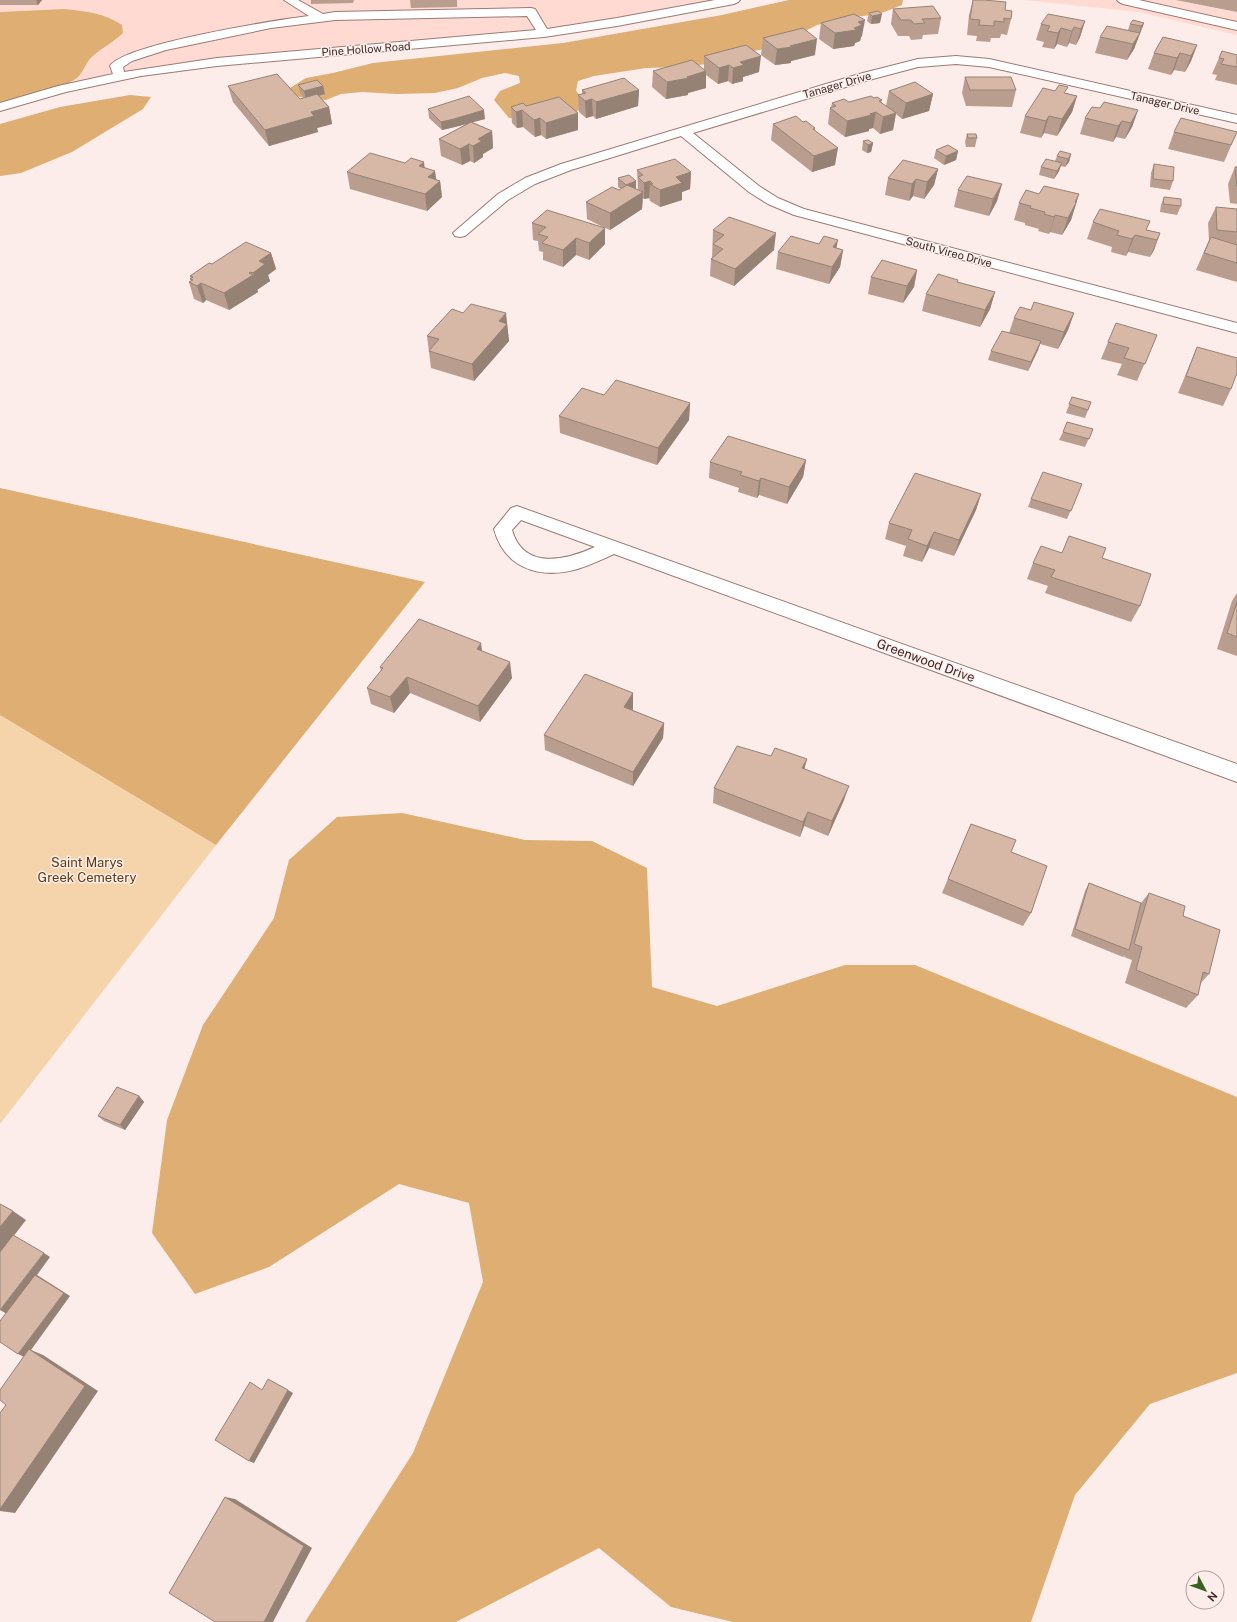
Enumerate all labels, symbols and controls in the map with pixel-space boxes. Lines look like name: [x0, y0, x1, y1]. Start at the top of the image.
street label: Pine Hollow Road: [321, 40, 411, 58]
street label: Tanager Drive: [801, 70, 873, 100]
street label: Tanager Drive: [1129, 89, 1201, 117]
street label: South Vireo Drive: [905, 235, 993, 269]
street label: Greenwood Drive: [875, 636, 977, 685]
park label: Saint Marys Greek Cemetery: [38, 855, 136, 885]
north arrow: [1185, 1570, 1225, 1610]
text: N: [1205, 1589, 1220, 1604]

